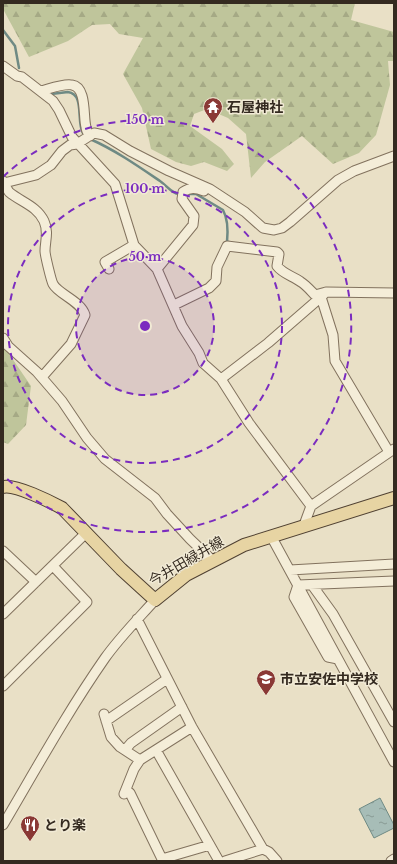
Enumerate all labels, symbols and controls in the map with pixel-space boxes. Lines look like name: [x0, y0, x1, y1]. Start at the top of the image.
temple icon: 石屋神社: [202, 96, 224, 124]
place label: 石屋神社: [227, 98, 283, 116]
text: 150 m: [126, 112, 165, 127]
text: 100 m: [125, 181, 166, 196]
text: 50 m: [129, 249, 162, 264]
centre of rings: [138, 319, 152, 333]
street label: 今井田緑井線: [145, 532, 227, 590]
school or university icon: 市立安佐中学校: [255, 668, 277, 696]
place label: 市立安佐中学校: [280, 670, 378, 688]
restaurant icon: とり楽: [19, 814, 41, 842]
place label: とり楽: [44, 816, 86, 834]

